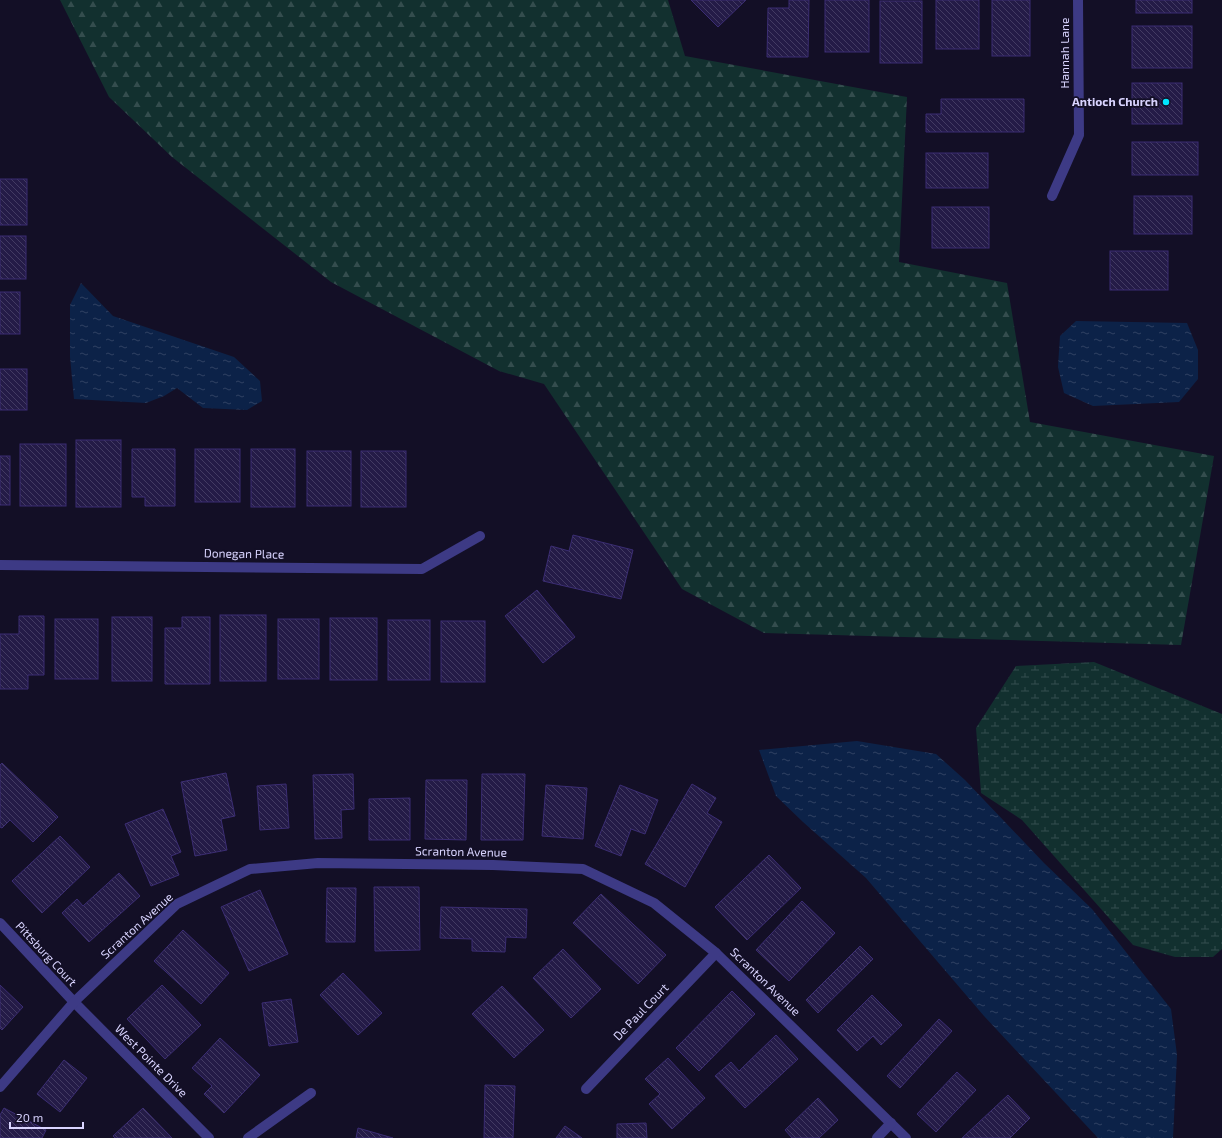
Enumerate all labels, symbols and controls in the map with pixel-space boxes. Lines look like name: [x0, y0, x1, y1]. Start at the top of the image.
street label: Hannah Lane: [1057, 18, 1071, 88]
place label: Antioch Church: [1072, 94, 1158, 108]
marker: Antioch Church: [1161, 97, 1171, 107]
street label: Donegan Place: [204, 545, 284, 561]
street label: Scranton Avenue: [415, 843, 507, 859]
street label: Scranton Avenue: [97, 889, 175, 961]
street label: Pittsburg Court: [13, 918, 80, 989]
street label: Scranton Avenue: [728, 944, 804, 1018]
street label: De Paul Court: [610, 980, 671, 1043]
street label: West Pointe Drive: [112, 1021, 191, 1100]
scale bar: [10, 1104, 83, 1130]
text: 20 m: [16, 1110, 43, 1124]

